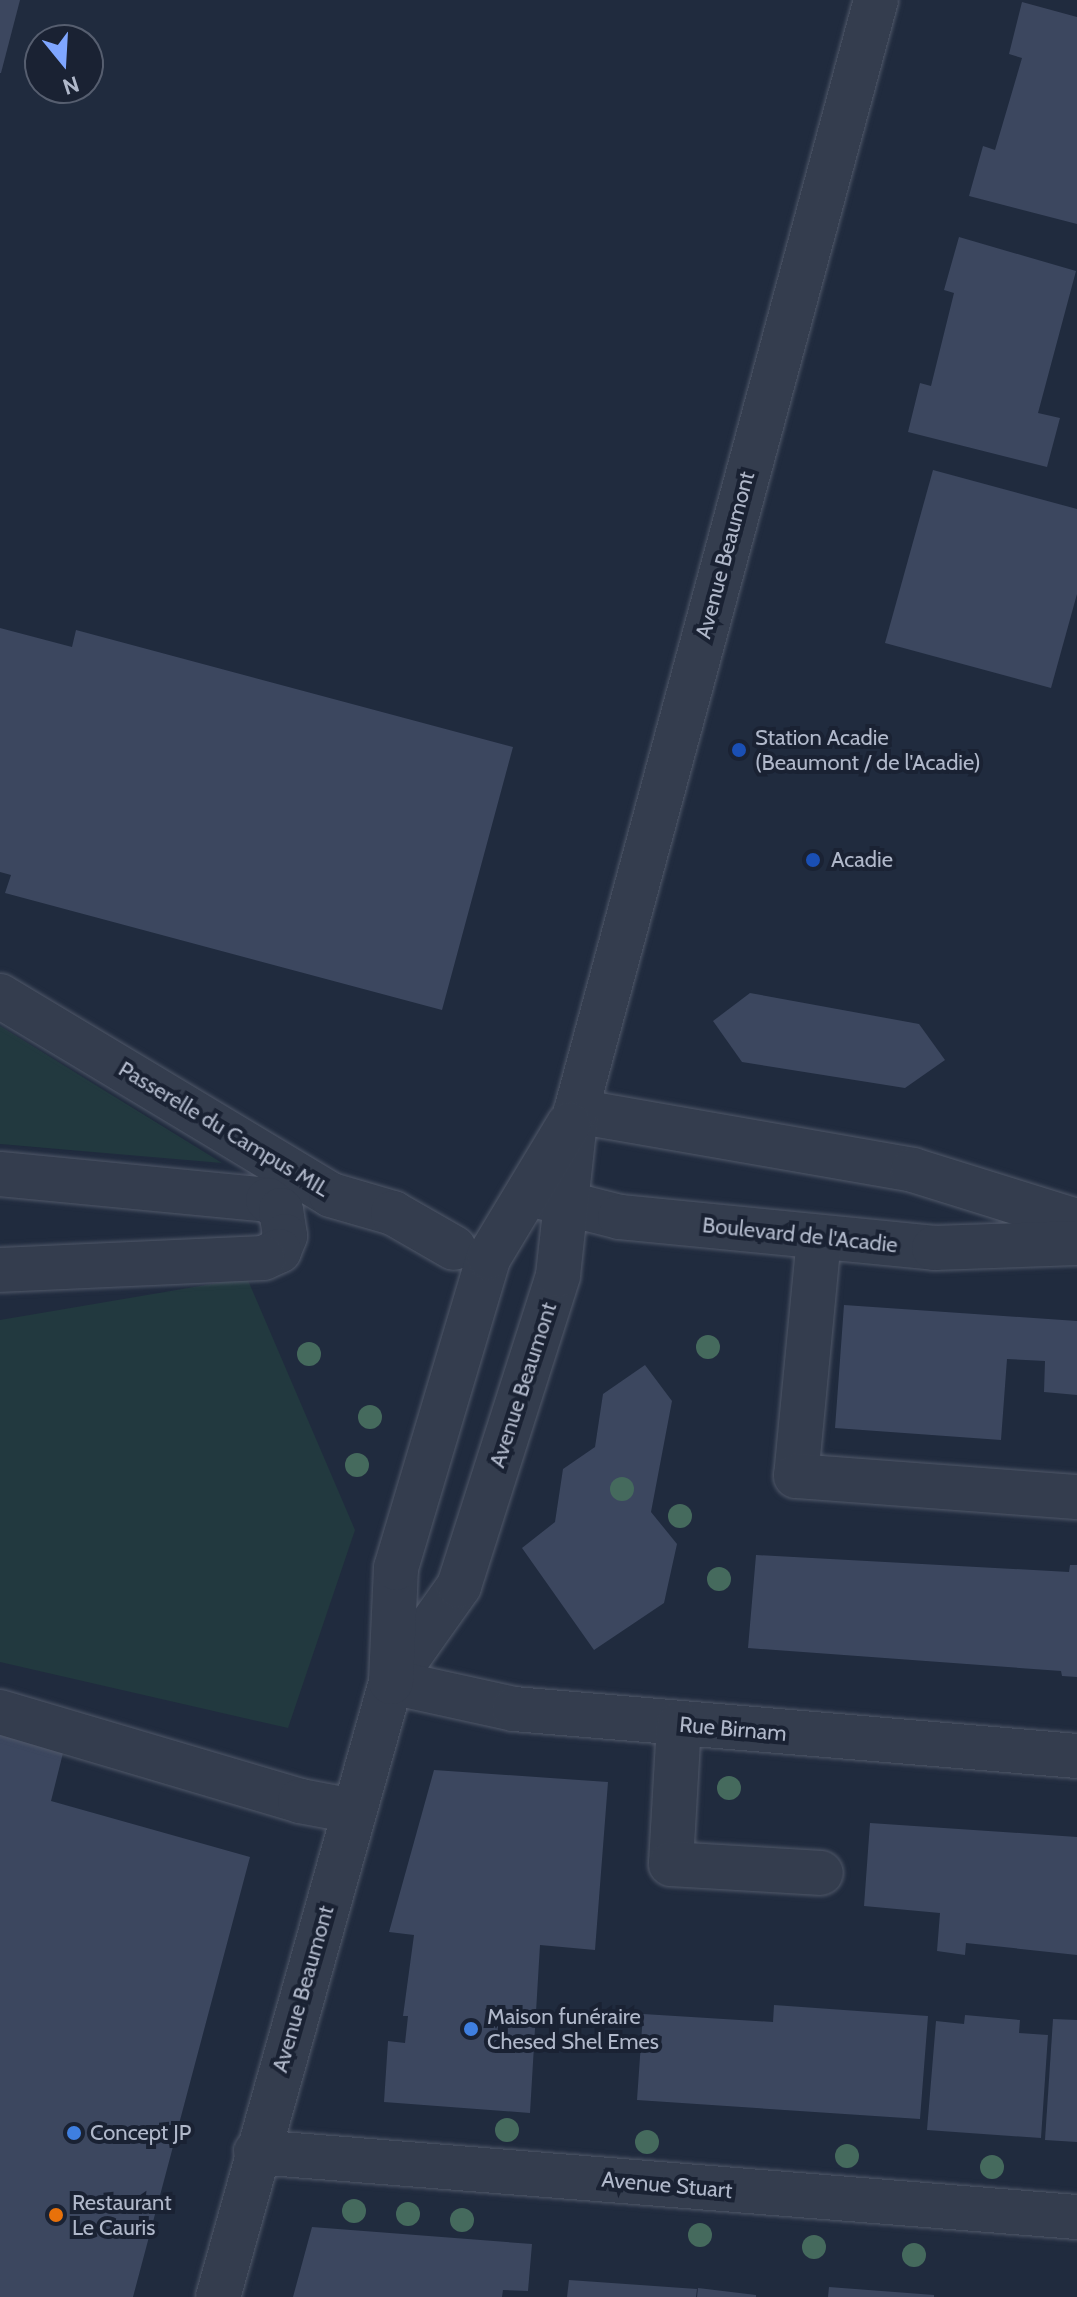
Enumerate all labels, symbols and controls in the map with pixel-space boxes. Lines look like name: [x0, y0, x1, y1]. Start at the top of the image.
north arrow: [24, 24, 104, 104]
text: N: [59, 70, 83, 101]
street label: Avenue Beaumont: [690, 468, 760, 642]
place label: Station Acadie (Beaumont / de l'Acadie): [755, 724, 981, 776]
marker: Station Acadie (Beaumont / de l'Acadie): [730, 741, 748, 759]
place label: Acadie: [831, 847, 893, 873]
marker: Acadie: [802, 849, 824, 871]
street label: Passerelle du Campus MIL: [114, 1056, 334, 1202]
street label: Boulevard de l'Acadie: [701, 1212, 899, 1258]
street label: Avenue Beaumont: [484, 1299, 562, 1471]
street label: Rue Birnam: [678, 1711, 788, 1747]
street label: Avenue Beaumont: [267, 1903, 339, 2075]
place label: Maison funéraire Chesed Shel Emes: [487, 2003, 659, 2054]
marker: Maison funéraire Chesed Shel Emes: [462, 2020, 480, 2038]
place label: Concept JP: [90, 2120, 191, 2146]
marker: Concept JP: [65, 2124, 83, 2142]
street label: Avenue Stuart: [601, 2166, 733, 2204]
place label: Restaurant Le Cauris: [72, 2189, 172, 2240]
marker: Restaurant Le Cauris: [47, 2206, 65, 2224]

